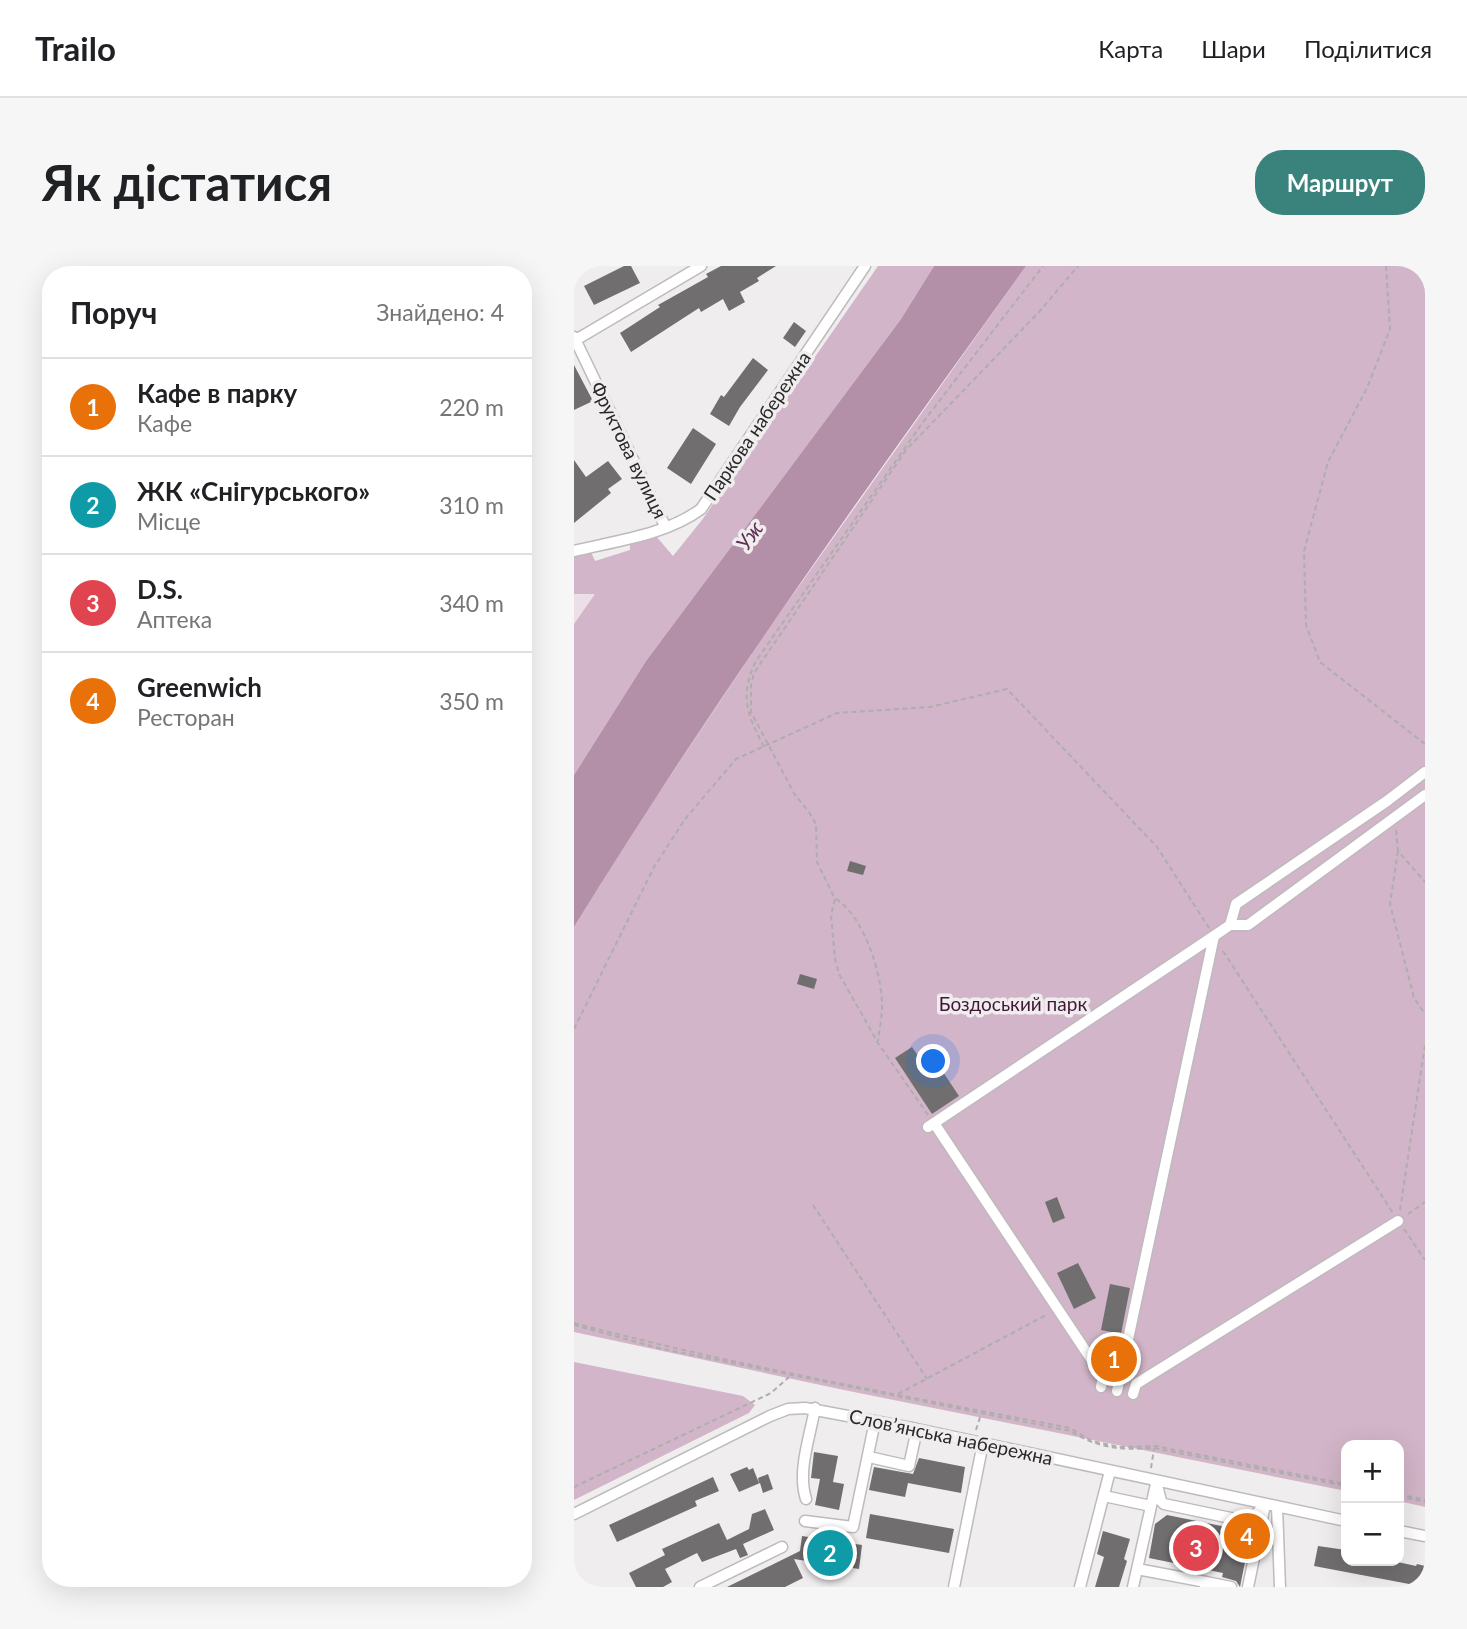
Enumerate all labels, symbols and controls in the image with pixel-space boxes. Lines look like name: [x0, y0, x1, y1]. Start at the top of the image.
text: Trailo: [35, 28, 116, 68]
text: Карта: [1098, 34, 1163, 63]
text: Шари: [1201, 34, 1266, 63]
text: Поділитися: [1304, 34, 1432, 63]
button: Маршрут: [1255, 150, 1425, 215]
text: Як дістатися: [42, 153, 332, 211]
text: Поруч: [70, 294, 157, 330]
text: Знайдено: 4: [376, 298, 504, 326]
street label: Паркова набережна: [698, 347, 815, 505]
text: Кафе в парку: [137, 377, 297, 409]
street label: Фруктова вулиця: [586, 378, 673, 522]
text: 1: [86, 393, 100, 421]
text: 220 m: [439, 393, 504, 421]
text: Кафе: [137, 409, 192, 437]
text: ЖК «Снігурського»: [137, 475, 370, 507]
text: 2: [86, 491, 100, 519]
text: 310 m: [439, 491, 504, 519]
text: Місце: [137, 507, 201, 535]
water label: Уж: [730, 515, 768, 554]
text: D.S.: [137, 573, 183, 605]
text: 3: [86, 589, 100, 617]
text: 340 m: [439, 589, 504, 617]
text: Аптека: [137, 605, 212, 633]
text: Greenwich: [137, 671, 262, 703]
text: 4: [86, 687, 100, 715]
text: 350 m: [439, 687, 504, 715]
text: Ресторан: [137, 703, 235, 731]
park label: Боздоський парк: [939, 992, 1087, 1015]
your location: [916, 1044, 950, 1078]
pin: 1: [1091, 1333, 1137, 1385]
street label: Словʼянська набережна: [847, 1404, 1055, 1469]
map controls: [1341, 1440, 1404, 1566]
button: +: [1341, 1440, 1404, 1503]
button: −: [1341, 1503, 1404, 1566]
pin: 4: [1224, 1510, 1270, 1562]
pin: 3: [1173, 1522, 1219, 1574]
pin: 2: [807, 1527, 853, 1579]

